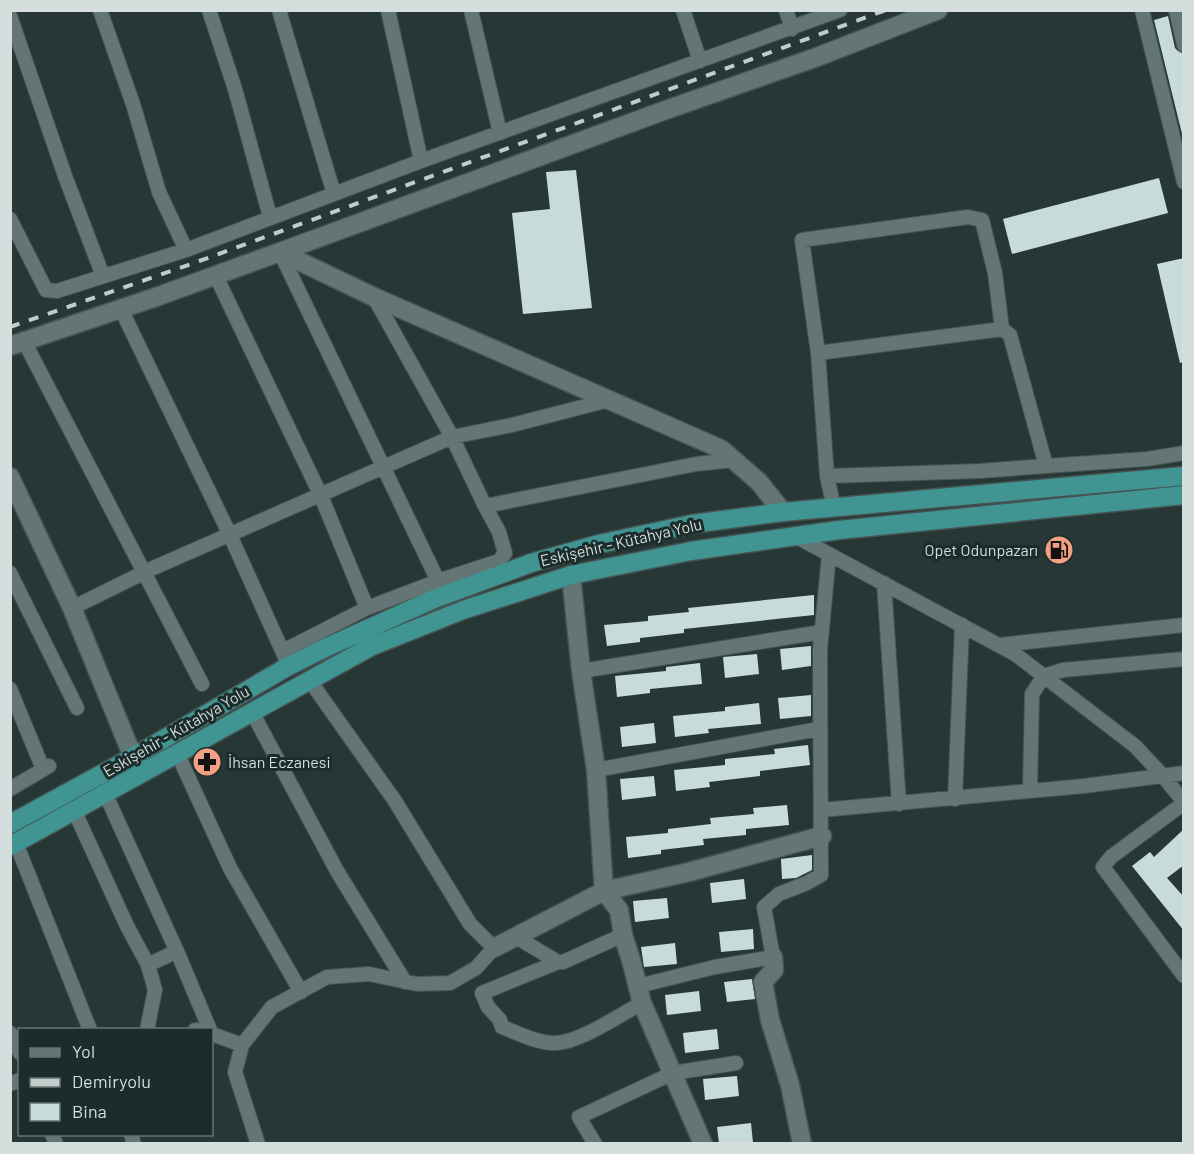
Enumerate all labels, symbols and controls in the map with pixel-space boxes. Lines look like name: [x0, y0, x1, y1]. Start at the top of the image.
street label: Eskişehir - Kütahya Yolu: [538, 514, 704, 569]
fuel station icon: Opet Odunpazarı: [1043, 534, 1075, 566]
place label: Opet Odunpazarı: [924, 540, 1038, 559]
street label: Eskişehir - Kütahya Yolu: [99, 681, 252, 780]
pharmacy icon: İhsan Eczanesi: [191, 746, 223, 778]
place label: İhsan Eczanesi: [228, 752, 330, 771]
legend: [18, 1028, 213, 1136]
text: Yol: [72, 1040, 95, 1062]
text: Demiryolu: [72, 1070, 151, 1092]
text: Bina: [72, 1100, 107, 1122]

